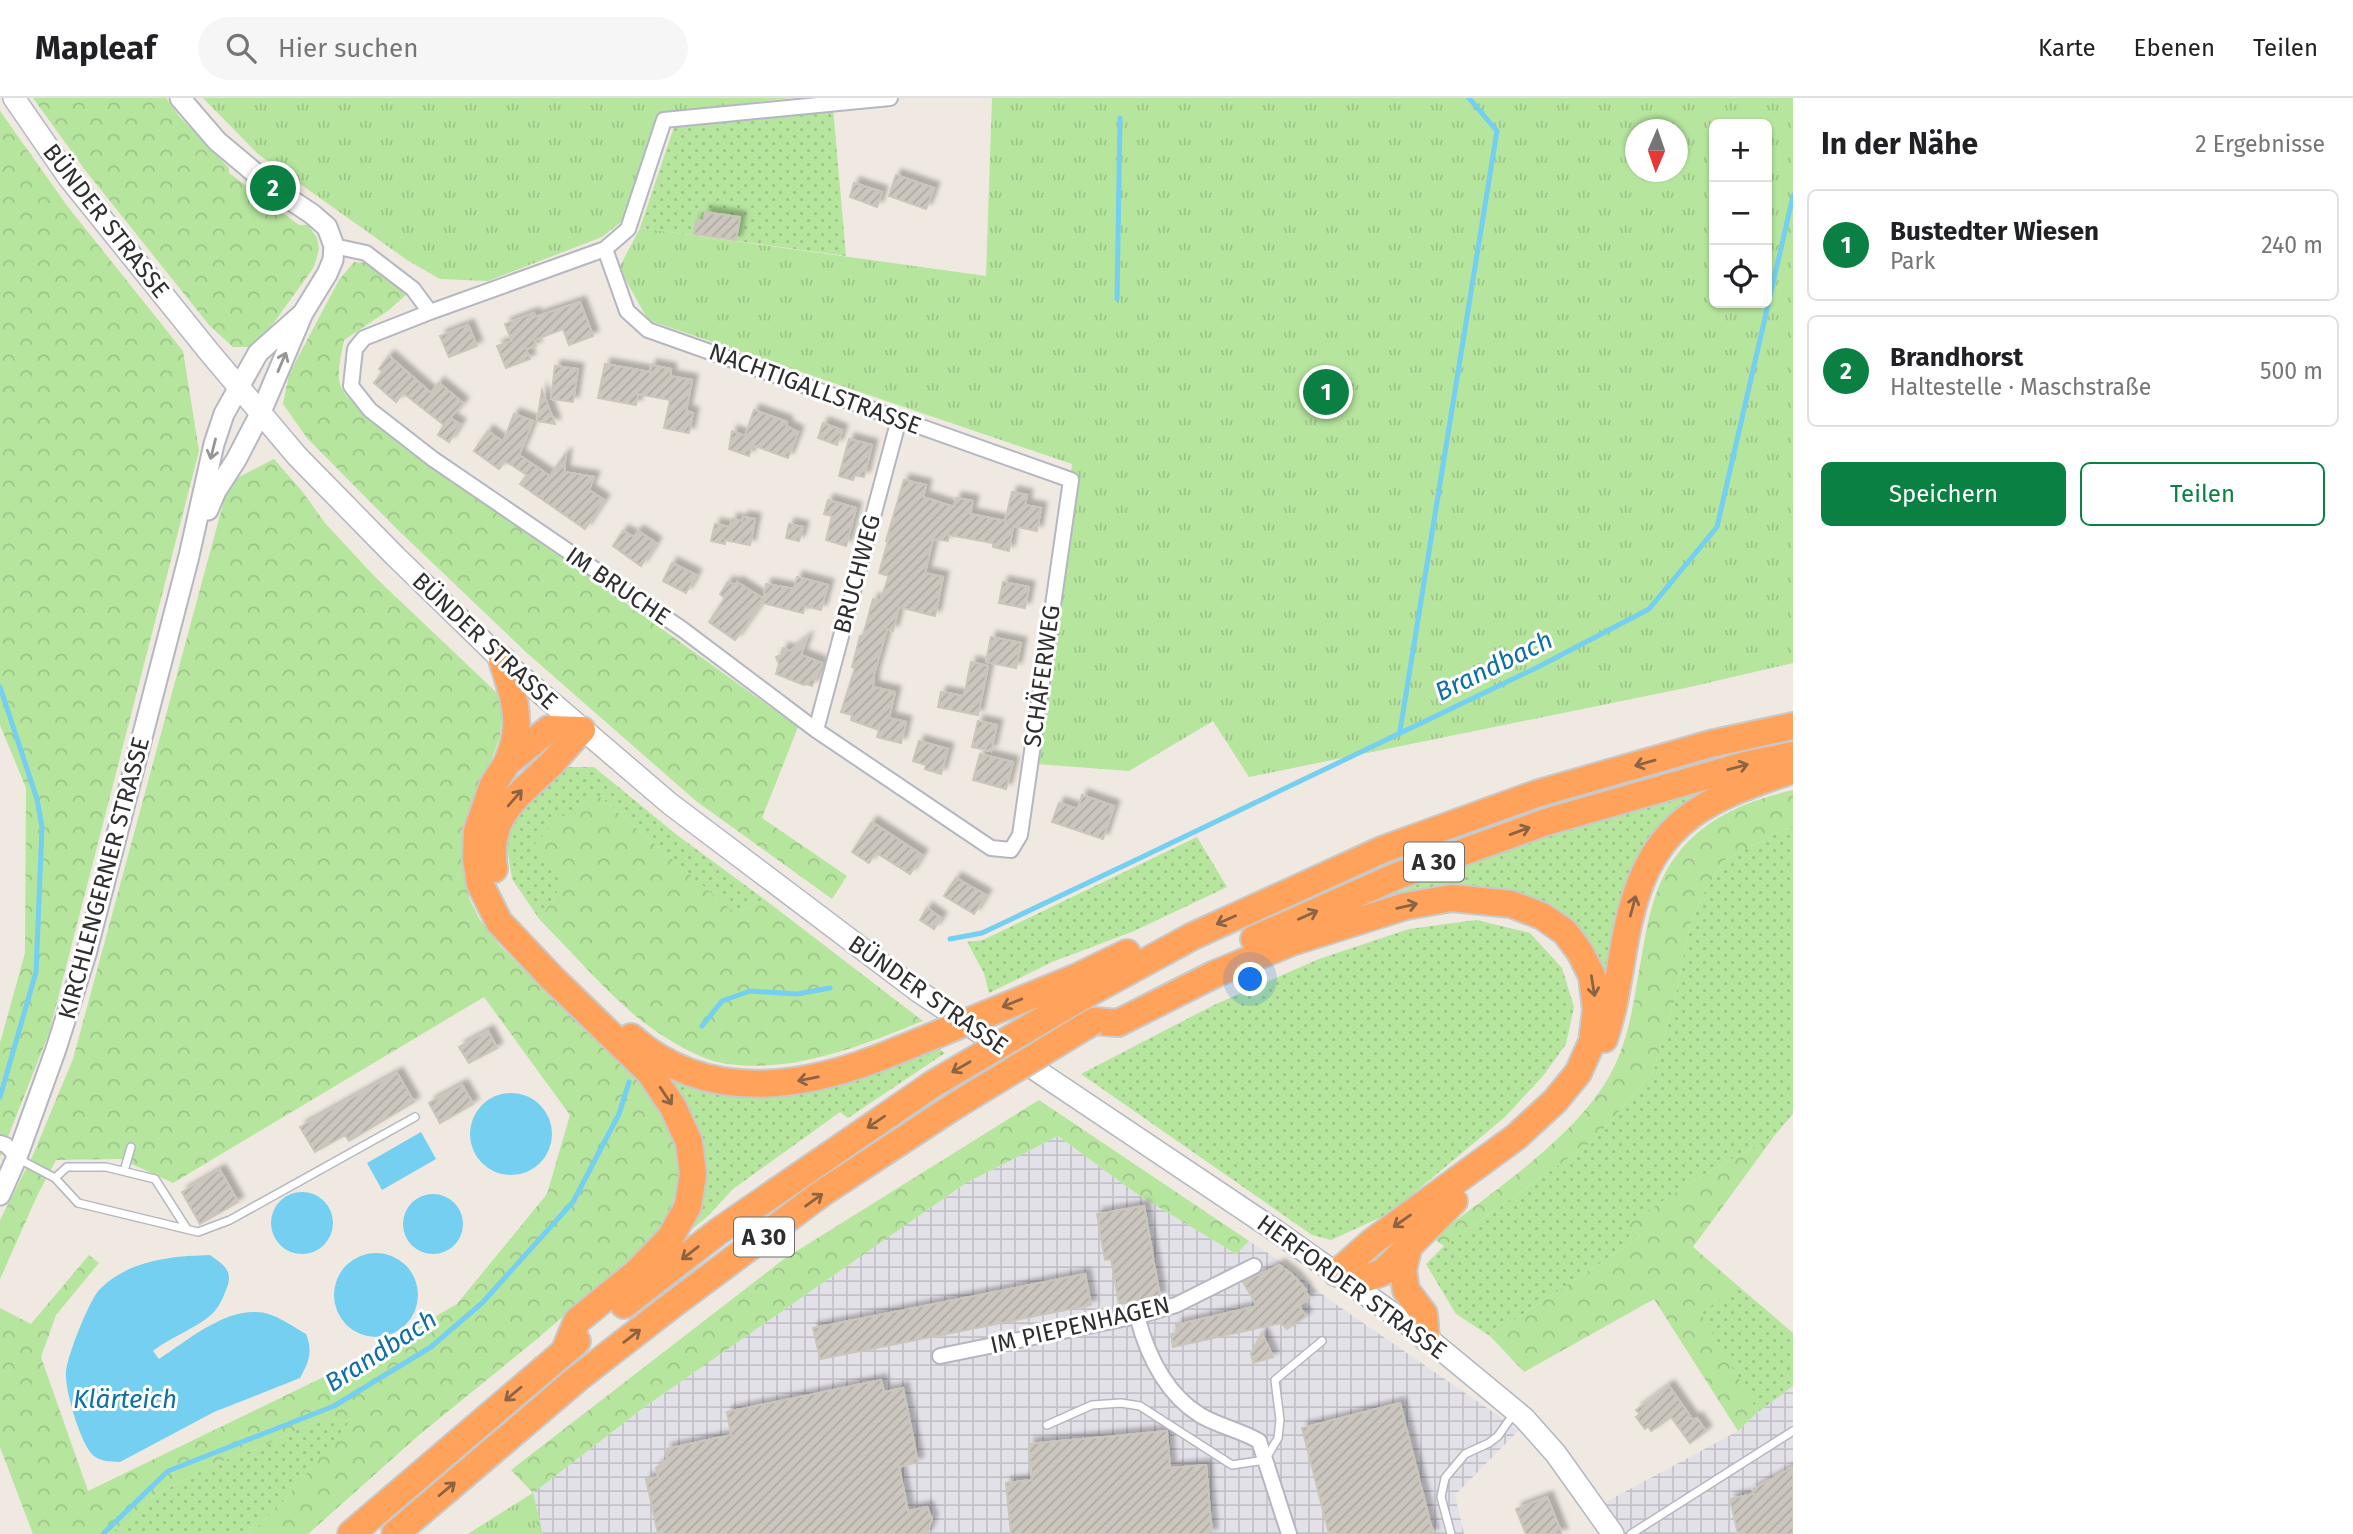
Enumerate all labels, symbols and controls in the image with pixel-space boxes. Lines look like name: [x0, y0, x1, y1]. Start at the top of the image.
search box: [198, 17, 688, 80]
text: Mapleaf: [35, 28, 156, 68]
icon: search: [222, 29, 260, 67]
text: Hier suchen: [278, 33, 419, 64]
text: Karte: [2038, 34, 2096, 62]
text: Ebenen: [2134, 34, 2215, 62]
text: Teilen: [2253, 34, 2318, 62]
north arrow: [1625, 119, 1688, 182]
map controls: [1709, 119, 1772, 308]
button: +: [1709, 119, 1772, 182]
text: In der Nähe: [1821, 126, 1978, 162]
text: 2 Ergebnisse: [2195, 130, 2325, 158]
street label: BÜNDER STRASSE: [37, 138, 175, 304]
pin: 2: [250, 162, 296, 214]
button: −: [1709, 182, 1772, 245]
text: Bustedter Wiesen: [1890, 216, 2099, 247]
text: 1: [1841, 231, 1851, 259]
text: 240 m: [2261, 231, 2323, 259]
button: locate: [1709, 245, 1772, 308]
text: Park: [1890, 247, 1935, 275]
street label: NACHTIGALLSTRASSE: [705, 338, 925, 440]
text: Brandhorst: [1890, 342, 2023, 373]
one-way arrow: [276, 352, 289, 374]
text: 2: [1840, 357, 1852, 385]
text: 500 m: [2260, 357, 2323, 385]
pin: 1: [1303, 366, 1349, 418]
text: Haltestelle · Maschstraße: [1890, 373, 2151, 401]
one-way arrow: [206, 437, 219, 460]
button: Speichern: [1821, 462, 2066, 526]
button: Teilen: [2080, 462, 2325, 526]
street label: BRUCHWEG: [828, 511, 886, 637]
street label: IM BRUCHE: [561, 541, 675, 631]
street label: BÜNDER STRASSE: [407, 567, 563, 715]
street label: SCHÄFERWEG: [1018, 603, 1066, 749]
water label: Brandbach: [1430, 624, 1558, 708]
street label: KIRCHLENGERNER STRASSE: [53, 734, 155, 1022]
one-way arrow: [1634, 757, 1656, 770]
one-way arrow: [1726, 760, 1749, 773]
one-way arrow: [507, 789, 523, 807]
one-way arrow: [1508, 824, 1530, 836]
road number: A 30: [1404, 842, 1464, 882]
one-way arrow: [1627, 895, 1640, 917]
one-way arrow: [1396, 899, 1418, 912]
one-way arrow: [1297, 908, 1319, 921]
one-way arrow: [1216, 914, 1237, 927]
street label: BÜNDER STRASSE: [843, 930, 1013, 1060]
your location: [1233, 962, 1267, 996]
one-way arrow: [1587, 974, 1600, 997]
one-way arrow: [1002, 998, 1024, 1011]
one-way arrow: [951, 1060, 971, 1074]
one-way arrow: [797, 1072, 820, 1086]
one-way arrow: [659, 1086, 673, 1105]
one-way arrow: [867, 1115, 886, 1130]
one-way arrow: [804, 1192, 823, 1207]
street label: HERFORDER STRASSE: [1252, 1209, 1452, 1365]
one-way arrow: [1393, 1214, 1412, 1228]
road number: A 30: [734, 1218, 794, 1256]
one-way arrow: [681, 1246, 700, 1261]
street label: IM PIEPENHAGEN: [988, 1291, 1172, 1359]
water label: Brandbach: [319, 1303, 443, 1399]
one-way arrow: [622, 1329, 640, 1344]
water label: Klärteich: [73, 1384, 177, 1415]
one-way arrow: [504, 1387, 522, 1402]
one-way arrow: [437, 1481, 455, 1497]

